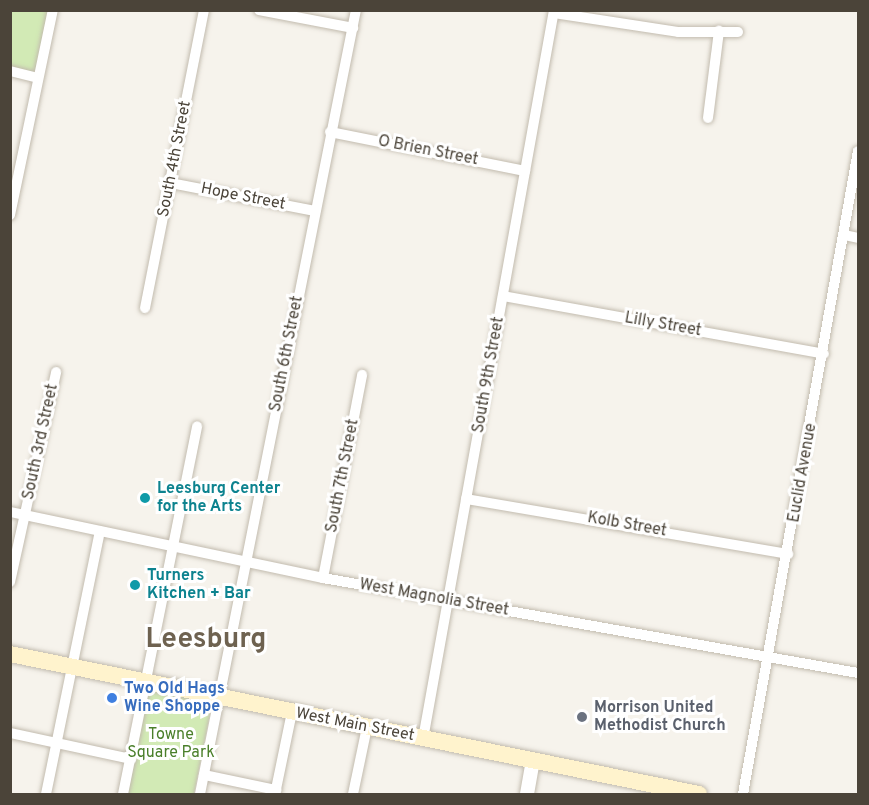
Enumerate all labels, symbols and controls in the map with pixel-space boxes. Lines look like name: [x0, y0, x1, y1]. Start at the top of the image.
street label: South 4th Street: [154, 99, 196, 219]
street label: O Brien Street: [376, 132, 480, 170]
street label: Hope Street: [199, 179, 287, 215]
street label: South 6th Street: [266, 294, 308, 414]
street label: Lilly Street: [623, 309, 703, 341]
street label: South 9th Street: [469, 315, 509, 435]
street label: South 3rd Street: [19, 382, 63, 502]
street label: South 7th Street: [322, 417, 364, 535]
street label: Euclid Avenue: [785, 422, 821, 524]
place label: Leesburg Center for the Arts: [157, 479, 280, 517]
marker: Leesburg Center for the Arts: [138, 491, 152, 505]
street label: Kolb Street: [586, 509, 668, 541]
place label: Turners Kitchen + Bar: [147, 566, 251, 604]
street label: West Magnolia Street: [358, 575, 510, 621]
marker: Turners Kitchen + Bar: [128, 578, 142, 592]
district label: Leesburg: [146, 623, 266, 657]
place label: Two Old Hags Wine Shoppe: [124, 679, 225, 717]
marker: Two Old Hags Wine Shoppe: [105, 691, 119, 705]
place label: Morrison United Methodist Church: [594, 698, 726, 736]
street label: West Main Street: [294, 704, 416, 746]
marker: Morrison United Methodist Church: [575, 710, 589, 724]
park label: Towne Square Park: [127, 725, 215, 763]

